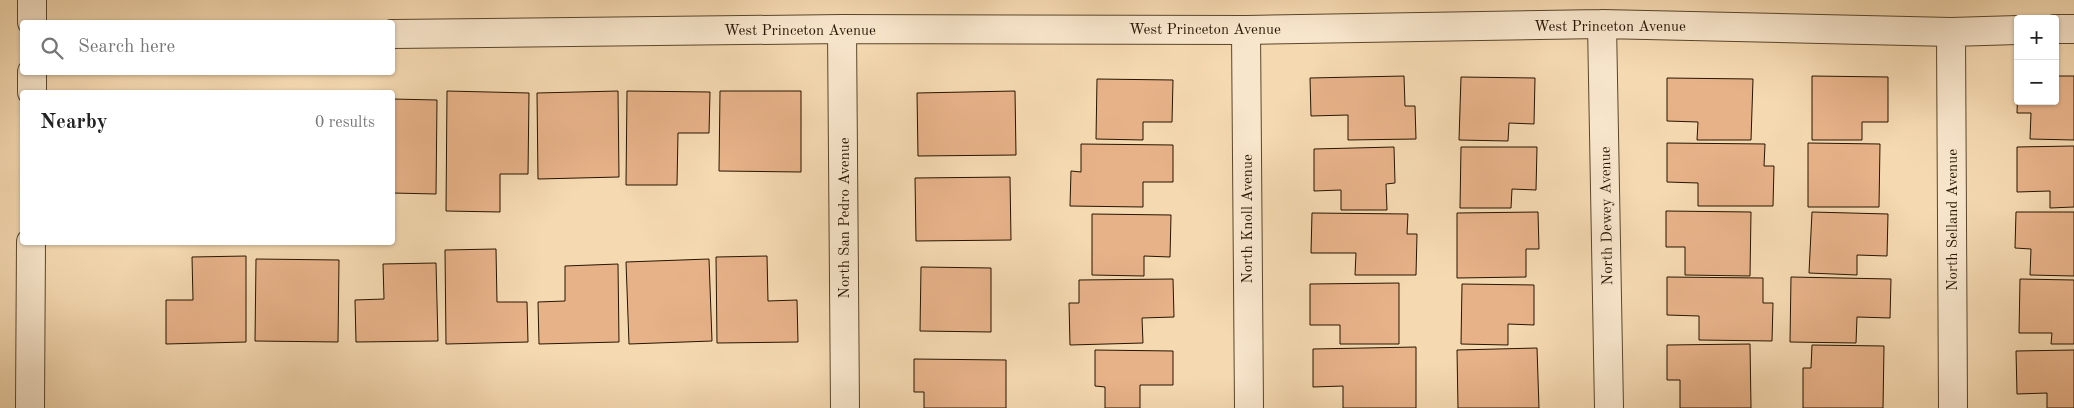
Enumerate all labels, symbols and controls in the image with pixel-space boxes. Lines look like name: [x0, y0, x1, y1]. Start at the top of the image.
map controls: [2014, 15, 2059, 105]
button: +: [2014, 15, 2059, 60]
search box: [20, 20, 395, 75]
street label: West Princeton Avenue: [1534, 20, 1686, 35]
street label: West Princeton Avenue: [1129, 23, 1281, 38]
street label: West Princeton Avenue: [724, 24, 876, 39]
icon: search: [38, 34, 66, 62]
text: Search here: [78, 38, 175, 57]
button: −: [2014, 60, 2059, 105]
text: Nearby: [40, 112, 108, 133]
text: 0 results: [315, 115, 375, 131]
street label: North San Pedro Avenue: [838, 137, 853, 299]
street label: North Dewey Avenue: [1599, 146, 1616, 286]
street label: North Selland Avenue: [1946, 149, 1961, 291]
street label: North Knoll Avenue: [1241, 154, 1256, 284]

